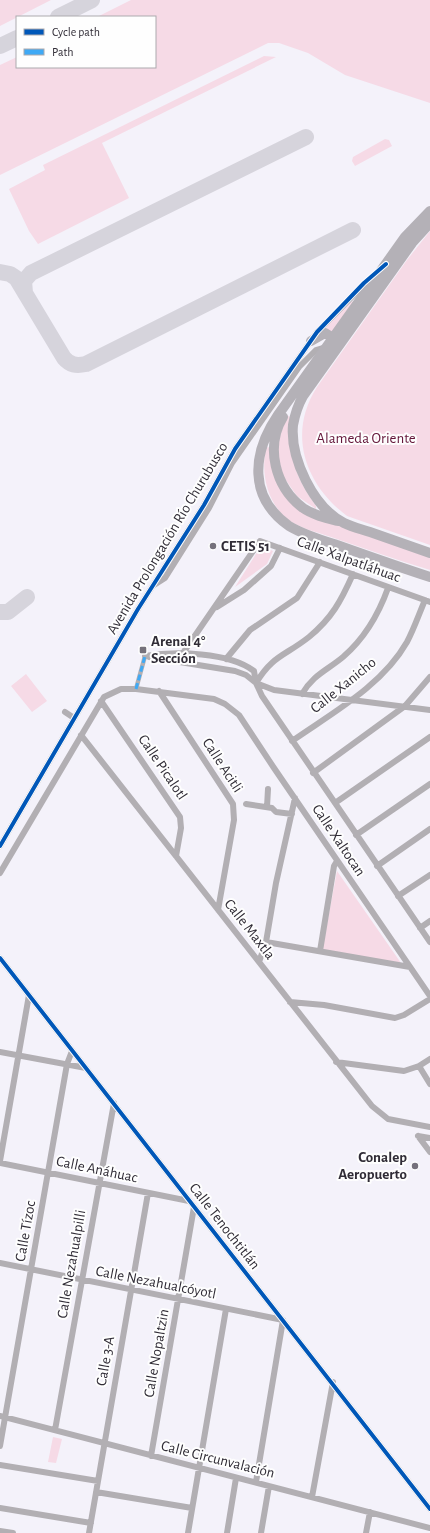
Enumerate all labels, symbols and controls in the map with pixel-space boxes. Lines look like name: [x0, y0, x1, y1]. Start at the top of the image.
legend: [16, 16, 156, 68]
text: Cycle path: [52, 26, 100, 39]
text: Path: [52, 46, 74, 58]
park label: Alameda Oriente: [316, 431, 416, 446]
street label: Avenida Prolongación Río Churubusco: [104, 440, 231, 637]
street label: Calle Xalpatláhuac: [295, 534, 403, 585]
place label: CETIS 51: [221, 539, 270, 554]
marker: CETIS 51: [208, 541, 218, 551]
place label: Arenal 4° Sección: [151, 634, 206, 666]
marker: Arenal 4° Sección: [138, 645, 148, 655]
street label: Calle Xanicho: [308, 655, 379, 716]
street label: Calle Picalotl: [135, 732, 190, 803]
street label: Calle Acitli: [200, 735, 246, 795]
street label: Calle Xaltocan: [309, 802, 368, 879]
street label: Calle Maxtla: [222, 896, 278, 962]
place label: Conalep Aeropuerto: [338, 1150, 407, 1182]
street label: Calle Anáhuac: [55, 1154, 139, 1185]
marker: Conalep Aeropuerto: [410, 1161, 420, 1171]
street label: Calle Tenochtitlán: [186, 1180, 263, 1272]
street label: Calle Tízoc: [13, 1199, 38, 1263]
street label: Calle Nezahualpilli: [55, 1209, 88, 1320]
street label: Calle Nezahualcóyotl: [94, 1263, 217, 1302]
street label: Calle Nopaltzin: [141, 1308, 172, 1398]
street label: Calle 3-A: [94, 1335, 117, 1387]
street label: Calle Circunvalación: [160, 1438, 276, 1481]

